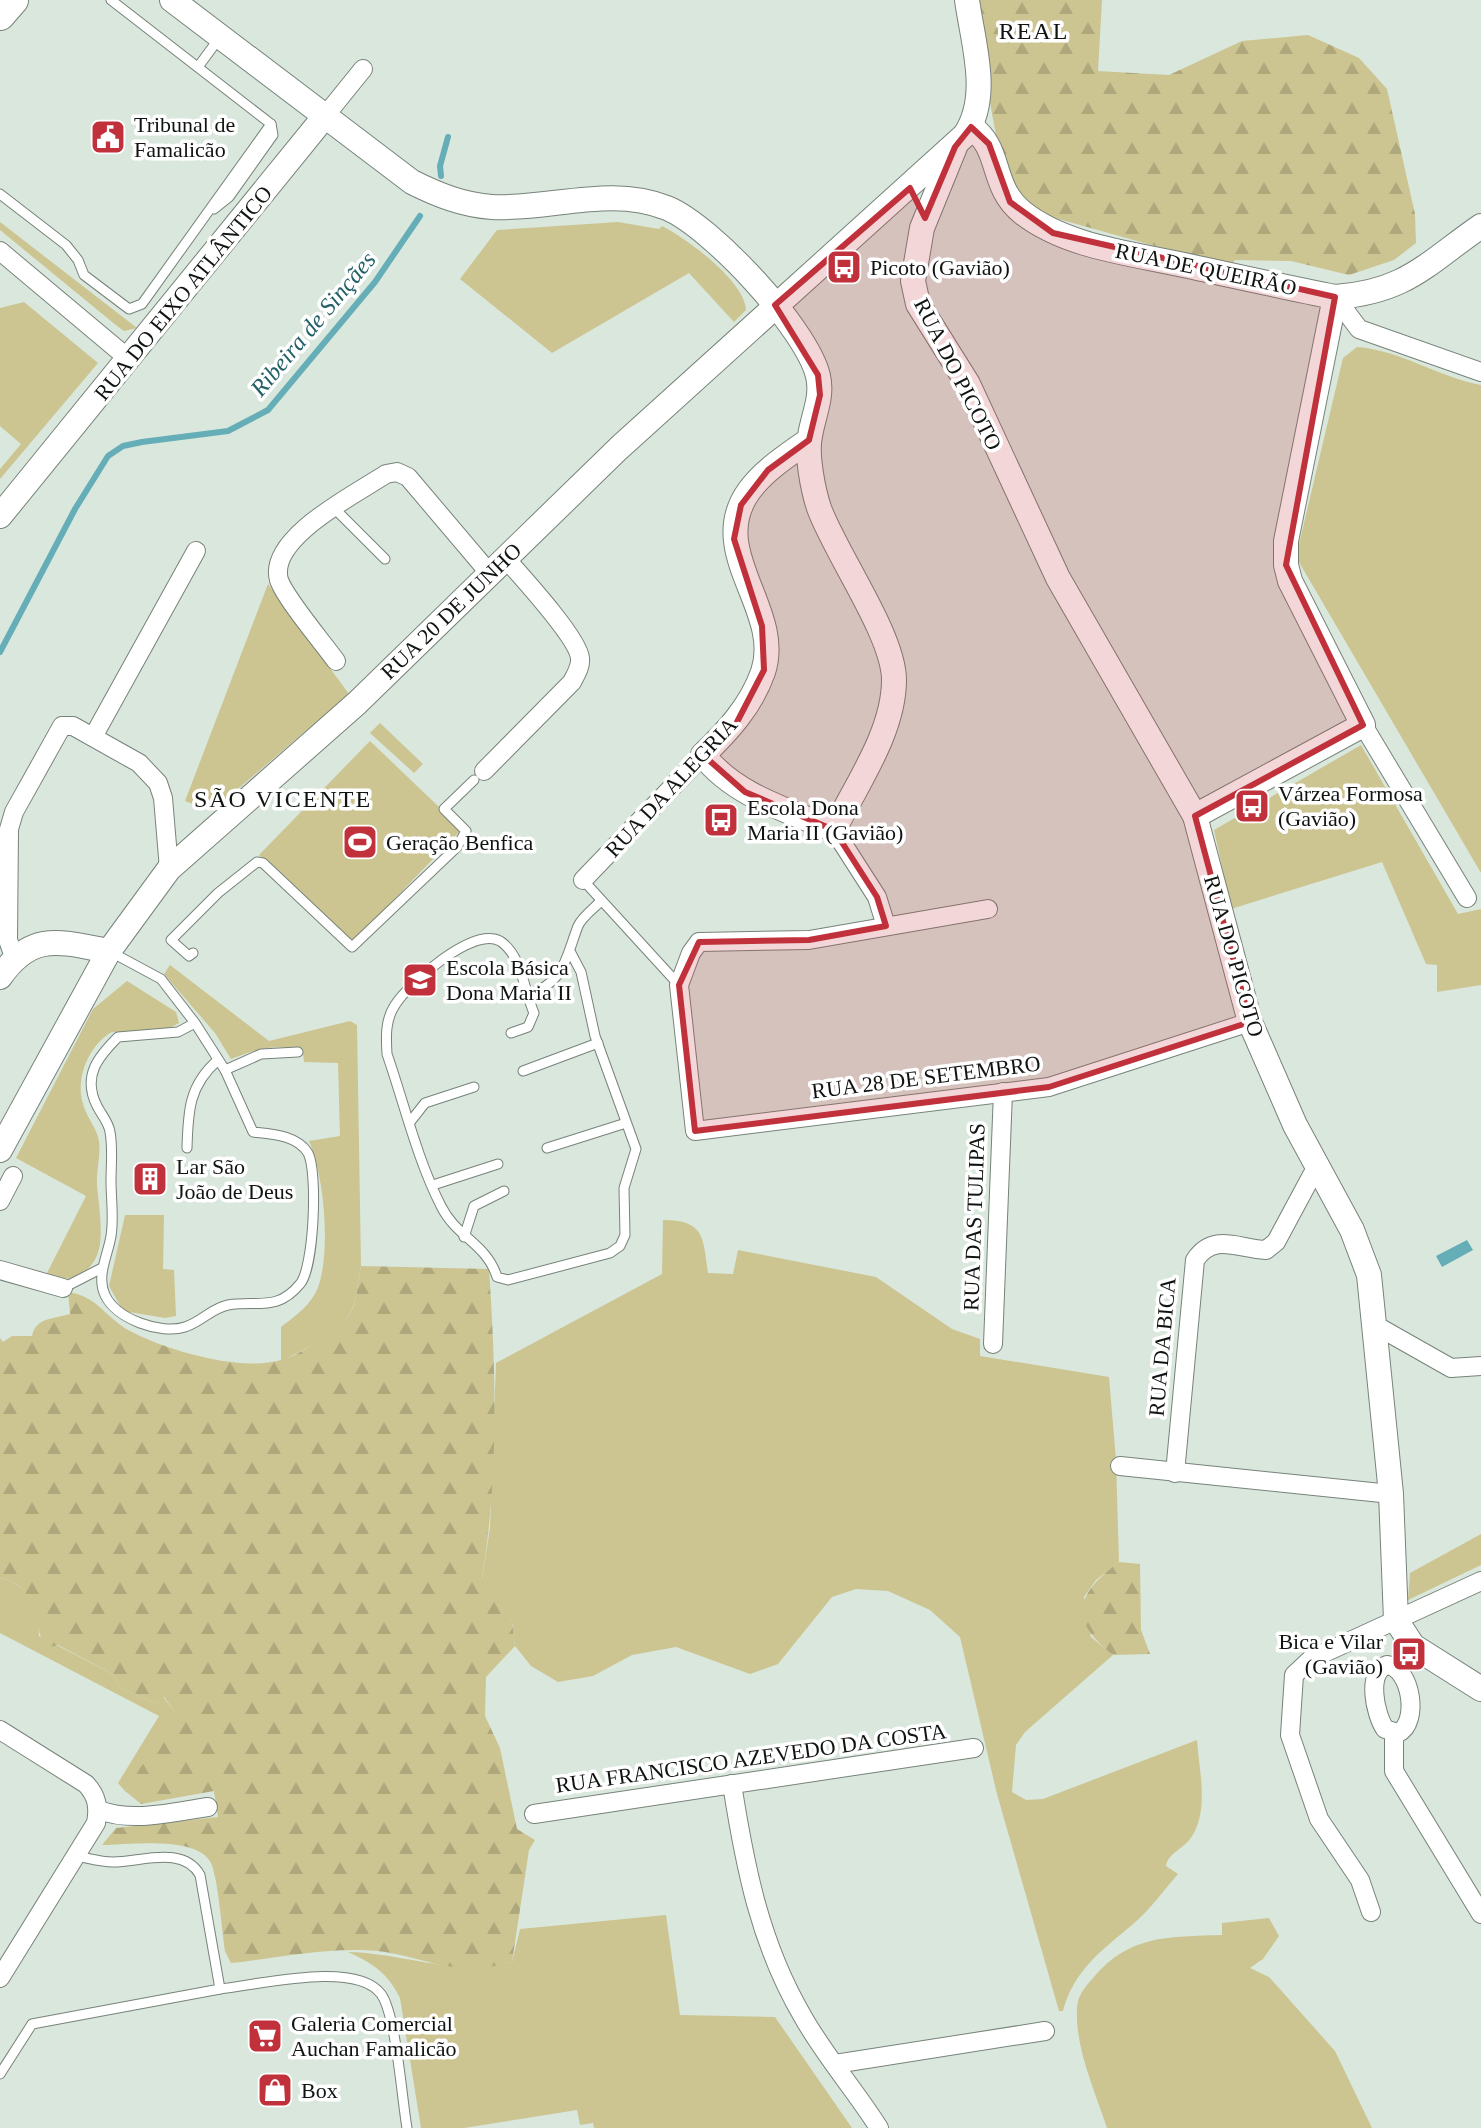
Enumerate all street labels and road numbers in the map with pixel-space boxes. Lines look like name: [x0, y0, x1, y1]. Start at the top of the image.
street label: RUA DO EIXO ATLÂNTICO: [89, 181, 277, 405]
street label: RUA DE QUEIRÃO: [1113, 238, 1299, 300]
street label: RUA DO PICOTO: [909, 294, 1007, 454]
street label: RUA 20 DE JUNHO: [376, 538, 526, 684]
street label: RUA DA ALEGRIA: [600, 712, 742, 862]
street label: RUA DO PICOTO: [1199, 872, 1269, 1040]
street label: RUA 28 DE SETEMBRO: [810, 1051, 1042, 1103]
street label: RUA DAS TULIPAS: [958, 1122, 990, 1312]
street label: RUA DA BICA: [1143, 1276, 1181, 1418]
street label: RUA FRANCISCO AZEVEDO DA COSTA: [554, 1718, 948, 1798]

